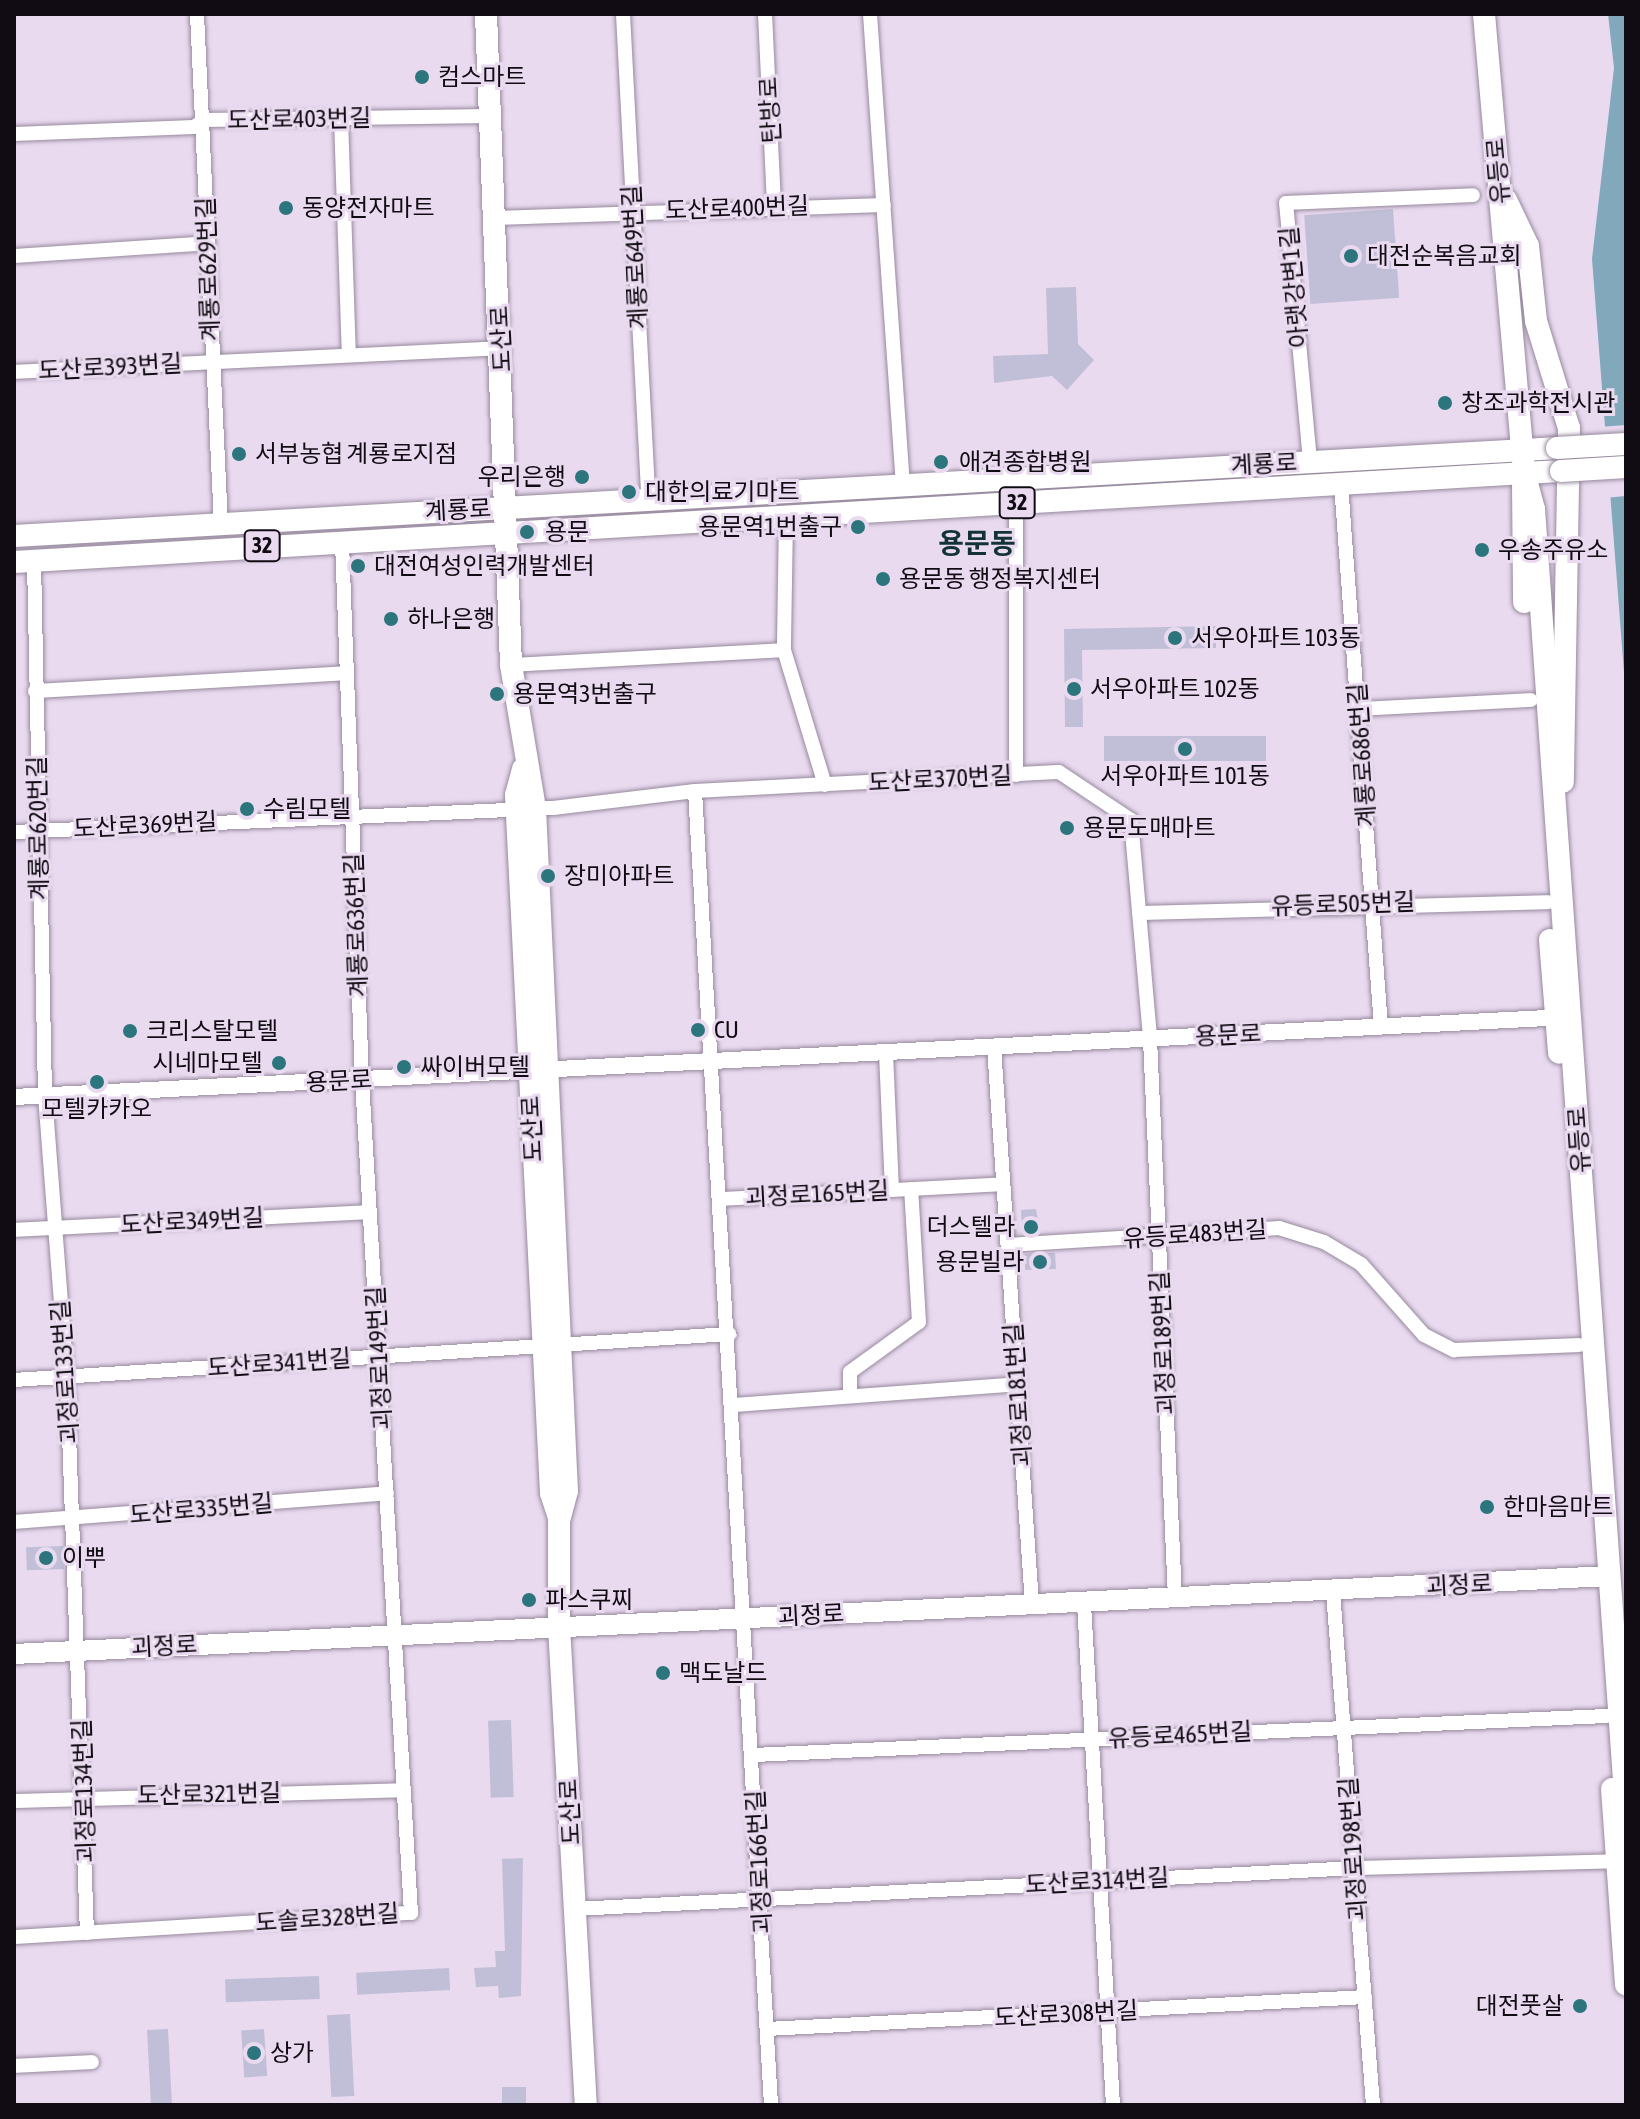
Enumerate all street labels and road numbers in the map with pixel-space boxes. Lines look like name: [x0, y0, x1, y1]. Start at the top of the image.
street label: 탄방로: [754, 76, 786, 144]
street label: 도산로403번길: [227, 103, 371, 135]
street label: 유등로: [1481, 137, 1515, 205]
street label: 계룡로649번길: [617, 184, 653, 330]
street label: 도산로400번길: [664, 191, 810, 225]
street label: 계룡로629번길: [191, 196, 225, 342]
street label: 아랫강변1길: [1274, 225, 1314, 349]
street label: 도산로: [485, 305, 517, 373]
street label: 도산로393번길: [37, 349, 183, 385]
street label: 계룡로: [1230, 448, 1298, 480]
road number: 32: [997, 485, 1037, 521]
street label: 계룡로: [424, 494, 492, 526]
road number: 32: [242, 528, 282, 564]
street label: 계룡로686번길: [1343, 682, 1381, 828]
street label: 계룡로620번길: [22, 756, 54, 900]
street label: 도산로370번길: [867, 761, 1013, 797]
street label: 도산로369번길: [72, 807, 218, 843]
street label: 계룡로636번길: [339, 852, 373, 998]
street label: 유등로505번길: [1270, 887, 1416, 921]
street label: 용문로: [1194, 1019, 1262, 1051]
street label: 용문로: [305, 1065, 373, 1097]
street label: 도산로: [516, 1095, 548, 1163]
street label: 유등로: [1562, 1106, 1596, 1174]
street label: 괴정로165번길: [744, 1176, 890, 1212]
street label: 도산로349번길: [119, 1203, 265, 1239]
street label: 유등로483번길: [1122, 1215, 1268, 1253]
street label: 괴정로189번길: [1145, 1270, 1181, 1416]
street label: 괴정로149번길: [361, 1285, 397, 1431]
street label: 괴정로133번길: [46, 1299, 84, 1445]
street label: 괴정로181번길: [999, 1322, 1037, 1468]
street label: 도산로341번길: [206, 1344, 352, 1382]
street label: 도산로335번길: [128, 1488, 274, 1530]
street label: 괴정로: [1425, 1569, 1493, 1601]
street label: 괴정로: [777, 1599, 845, 1631]
street label: 괴정로: [130, 1630, 198, 1662]
street label: 유등로465번길: [1107, 1717, 1253, 1753]
street label: 괴정로134번길: [67, 1718, 101, 1864]
street label: 괴정로198번길: [1334, 1776, 1372, 1922]
street label: 도산로321번길: [137, 1778, 281, 1810]
street label: 도산로: [554, 1778, 586, 1846]
street label: 괴정로166번길: [741, 1789, 777, 1935]
street label: 도산로314번길: [1024, 1863, 1170, 1899]
street label: 도솔로328번길: [254, 1899, 400, 1937]
street label: 도산로308번길: [993, 1996, 1139, 2032]

